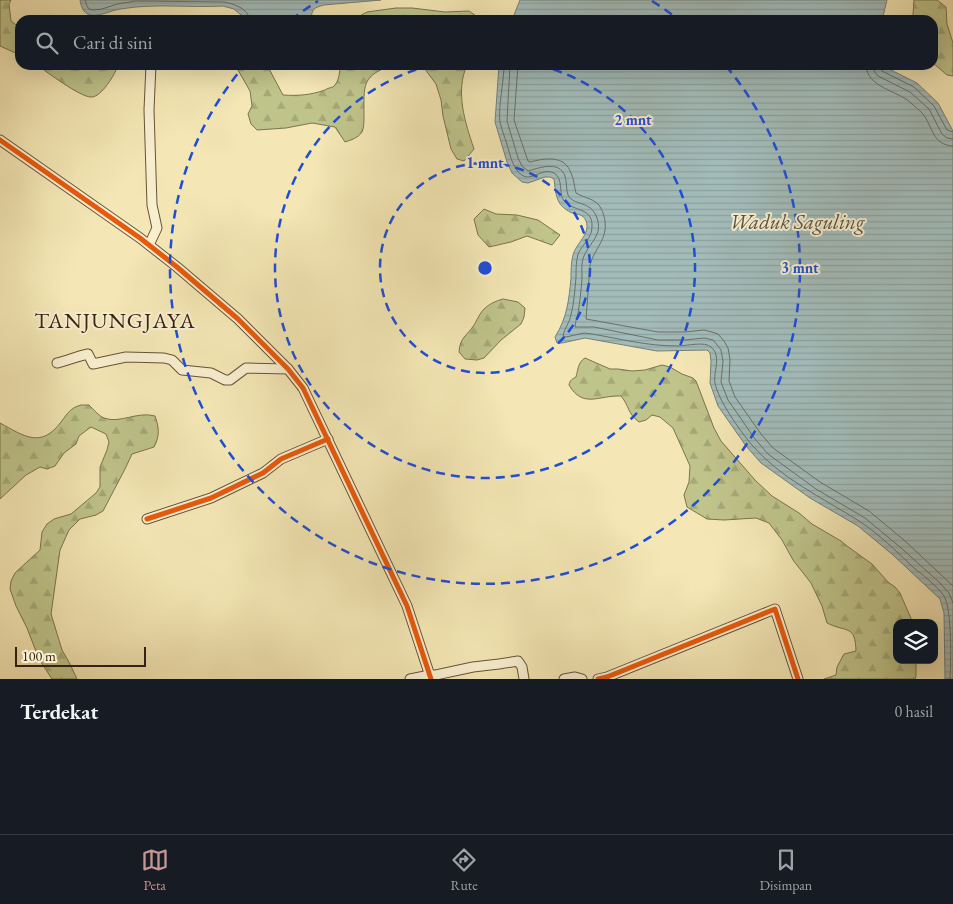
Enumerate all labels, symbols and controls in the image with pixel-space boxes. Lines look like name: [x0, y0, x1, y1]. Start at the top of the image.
search box: [15, 15, 938, 70]
icon: search: [33, 29, 61, 57]
text: Cari di sini: [73, 30, 152, 55]
text: 2 mnt: [614, 110, 652, 129]
text: 1 mnt: [466, 153, 504, 172]
water label: Waduk Saguling: [729, 208, 866, 235]
text: 3 mnt: [781, 258, 819, 277]
centre of rings: [476, 259, 494, 277]
district label: TANJUNGJAYA: [34, 306, 196, 335]
map controls: [893, 619, 938, 664]
button: layers: [893, 619, 938, 664]
scale bar: [15, 644, 146, 667]
text: 100 m: [22, 647, 56, 665]
text: Terdekat: [20, 698, 98, 725]
text: 0 hasil: [895, 701, 933, 722]
tab: Peta: [141, 846, 169, 894]
tab: Rute: [450, 846, 478, 894]
tab: Disimpan: [759, 846, 812, 894]

